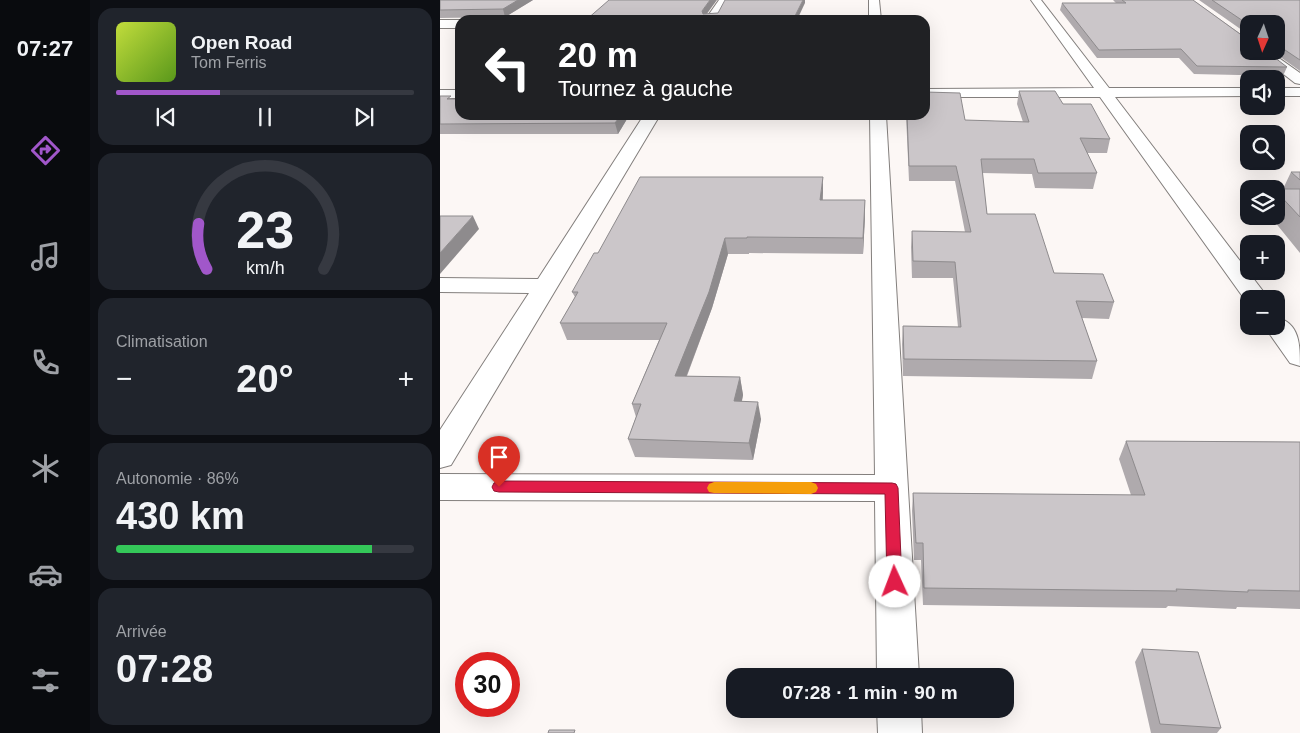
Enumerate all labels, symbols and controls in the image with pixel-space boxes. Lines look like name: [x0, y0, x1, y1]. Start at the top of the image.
north arrow: [1240, 15, 1285, 60]
map controls: [1240, 15, 1285, 335]
text: Open Road: [191, 32, 292, 53]
icon: left: [475, 35, 540, 100]
text: 20 m: [558, 35, 638, 74]
text: 07:27: [17, 36, 73, 61]
text: Tom Ferris: [191, 54, 267, 71]
button: sound: [1240, 70, 1285, 115]
text: Tournez à gauche: [558, 76, 733, 101]
icon: previous: [152, 103, 180, 131]
icon: pause: [251, 103, 279, 131]
icon: next: [350, 103, 378, 131]
button: search: [1240, 125, 1285, 170]
icon: directions: [28, 133, 63, 168]
button: layers: [1240, 180, 1285, 225]
text: 23: [236, 201, 294, 259]
button: +: [1240, 235, 1285, 280]
icon: music: [28, 239, 63, 274]
text: km/h: [246, 258, 284, 278]
button: −: [1240, 290, 1285, 335]
text: Climatisation: [116, 333, 208, 350]
icon: phone: [28, 345, 63, 380]
text: 20°: [236, 358, 294, 400]
text: −: [116, 363, 132, 394]
text: +: [398, 363, 414, 394]
pin: [478, 436, 520, 487]
icon: arrive: [485, 443, 513, 471]
icon: climate: [28, 451, 63, 486]
text: Autonomie · 86%: [116, 470, 239, 487]
text: 430 km: [116, 495, 245, 537]
position arrow: [868, 555, 920, 607]
icon: car: [28, 557, 63, 592]
text: Arrivée: [116, 623, 167, 640]
text: 07:28: [116, 648, 213, 690]
speed limit sign: 30: [455, 652, 520, 717]
icon: filters: [28, 663, 63, 698]
text: 07:28 · 1 min · 90 m: [782, 682, 958, 703]

